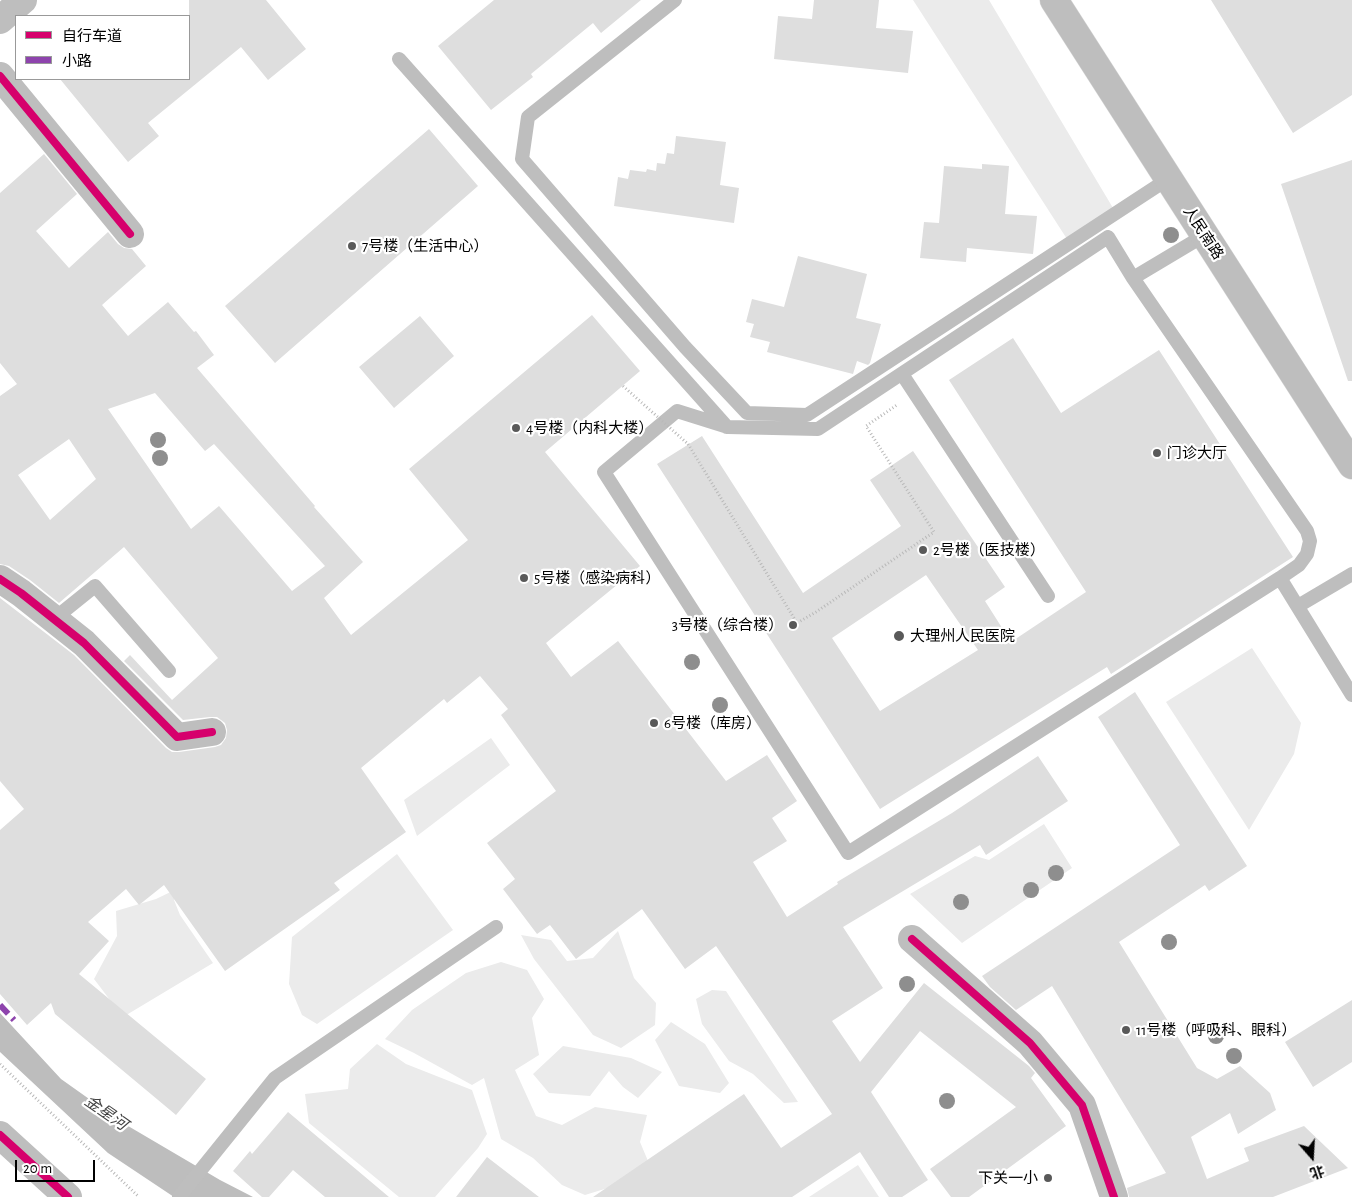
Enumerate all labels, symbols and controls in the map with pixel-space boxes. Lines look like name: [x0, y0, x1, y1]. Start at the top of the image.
legend: [15, 15, 190, 80]
text: 自行车道: [62, 29, 122, 44]
text: 小路: [62, 54, 92, 69]
street label: 人民南路: [1179, 203, 1227, 263]
place label: 7号楼（生活中心）: [362, 237, 488, 255]
marker: 7号楼（生活中心）: [346, 240, 358, 252]
place label: 4号楼（内科大楼）: [526, 419, 653, 437]
marker: 4号楼（内科大楼）: [510, 422, 522, 434]
place label: 门诊大厅: [1167, 444, 1227, 462]
marker: 门诊大厅: [1151, 447, 1163, 459]
place label: 2号楼（医技楼）: [933, 541, 1045, 559]
marker: 2号楼（医技楼）: [917, 544, 929, 556]
place label: 5号楼（感染病科）: [534, 569, 660, 587]
marker: 5号楼（感染病科）: [518, 572, 530, 584]
place label: 3号楼（综合楼）: [672, 616, 783, 634]
marker: 3号楼（综合楼）: [787, 619, 799, 631]
place label: 大理州人民医院: [910, 627, 1015, 645]
marker: 大理州人民医院: [892, 629, 906, 643]
place label: 6号楼（库房）: [664, 714, 761, 732]
marker: 6号楼（库房）: [648, 717, 660, 729]
place label: 11号楼（呼吸科、眼科）: [1136, 1021, 1296, 1039]
marker: 11号楼（呼吸科、眼科）: [1120, 1024, 1132, 1036]
water label: 金星河: [81, 1091, 131, 1135]
north arrow: [1287, 1132, 1337, 1182]
scale bar: [18, 1150, 98, 1182]
text: 20 m: [23, 1161, 52, 1176]
text: 北: [1308, 1162, 1326, 1180]
place label: 下关一小: [978, 1169, 1038, 1187]
marker: 下关一小: [1042, 1172, 1054, 1184]

